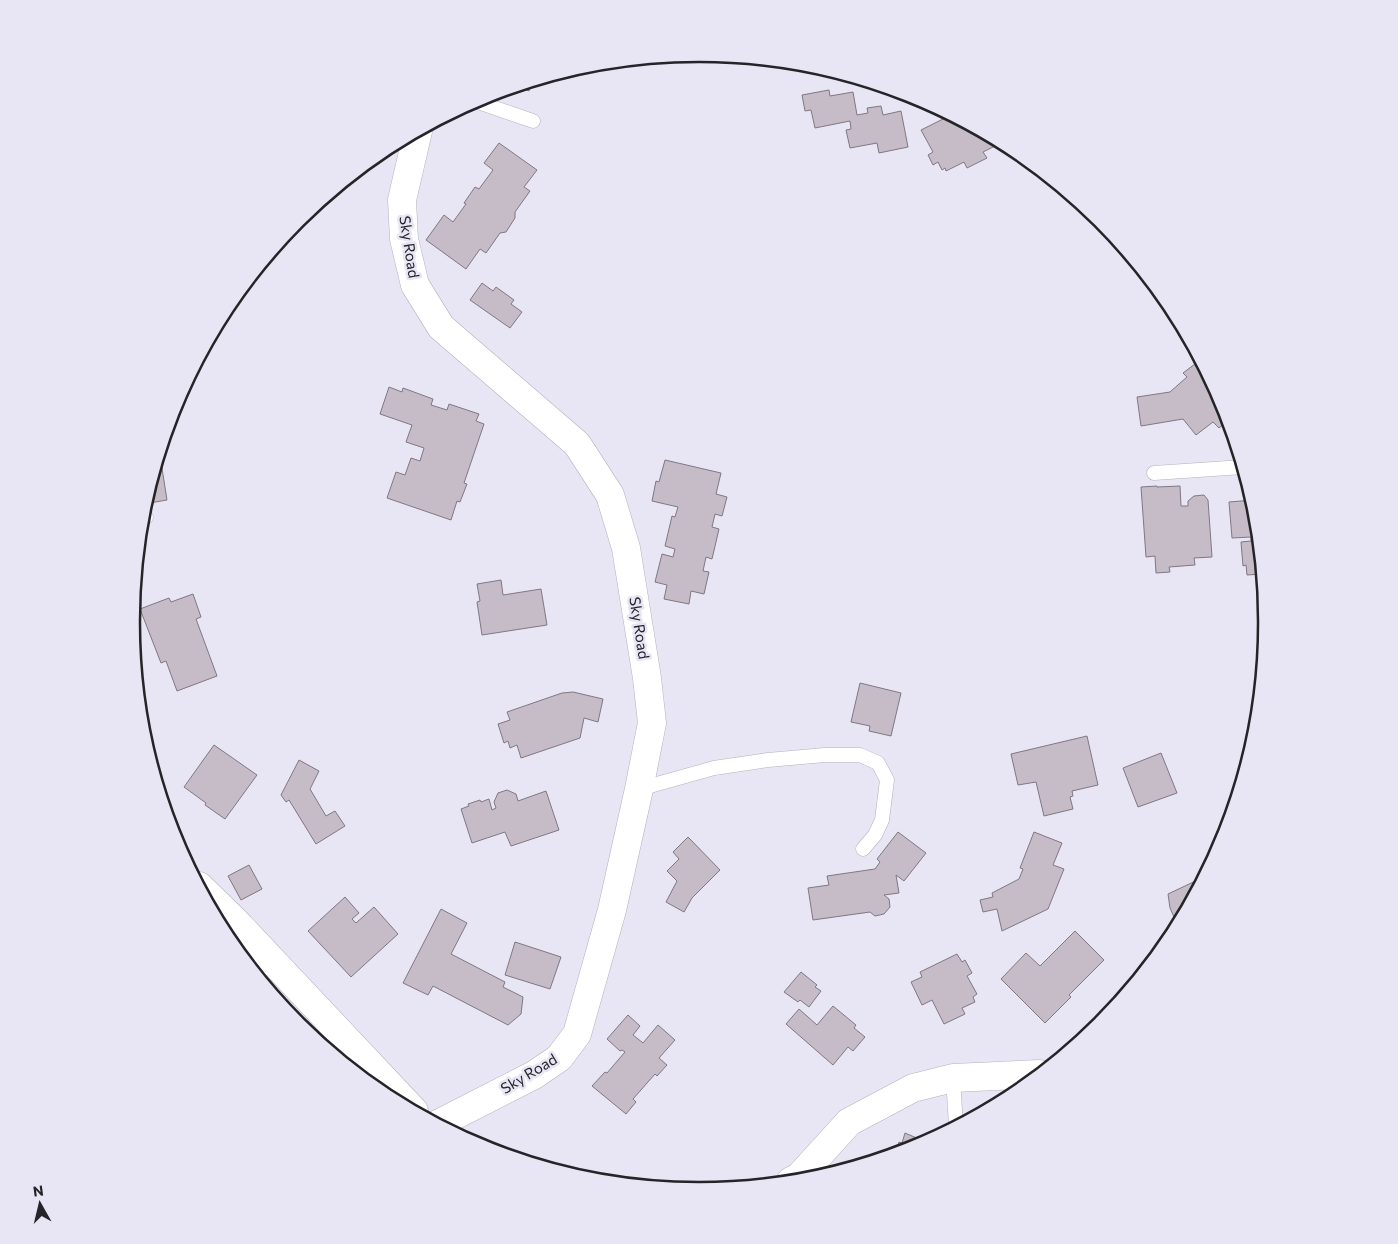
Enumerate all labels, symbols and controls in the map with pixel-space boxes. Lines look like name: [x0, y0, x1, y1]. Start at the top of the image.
street label: Sky Road: [396, 215, 424, 279]
street label: Sky Road: [626, 596, 654, 660]
street label: Sky Road: [497, 1049, 560, 1097]
north arrow: [15, 1179, 65, 1229]
text: N: [32, 1181, 45, 1200]

